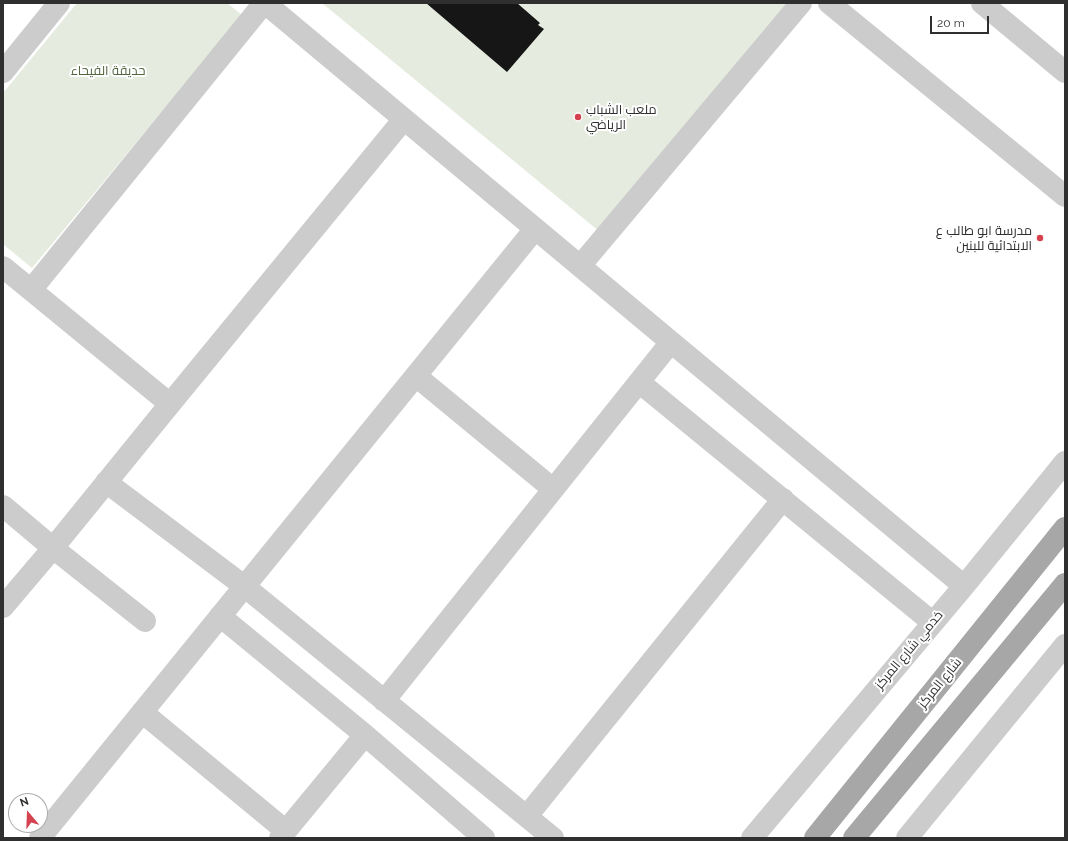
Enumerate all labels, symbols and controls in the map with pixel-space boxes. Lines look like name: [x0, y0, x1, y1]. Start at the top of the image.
scale bar: [932, 8, 991, 34]
text: 20 m: [937, 16, 965, 30]
park label: حديقة الفيحاء: [71, 63, 145, 79]
place label: ملعب الشباب الرياضي: [586, 102, 657, 133]
marker: ملعب الشباب الرياضي: [573, 112, 583, 122]
place label: مدرسة ابو طالب ع الابتدائية للبنين: [936, 223, 1032, 254]
marker: مدرسة ابو طالب ع الابتدائية للبنين: [1035, 233, 1045, 243]
street label: خدمي شارع المركز: [872, 608, 946, 692]
street label: شارع المركز: [915, 655, 965, 711]
north arrow: [8, 793, 48, 833]
text: N: [18, 795, 30, 810]

